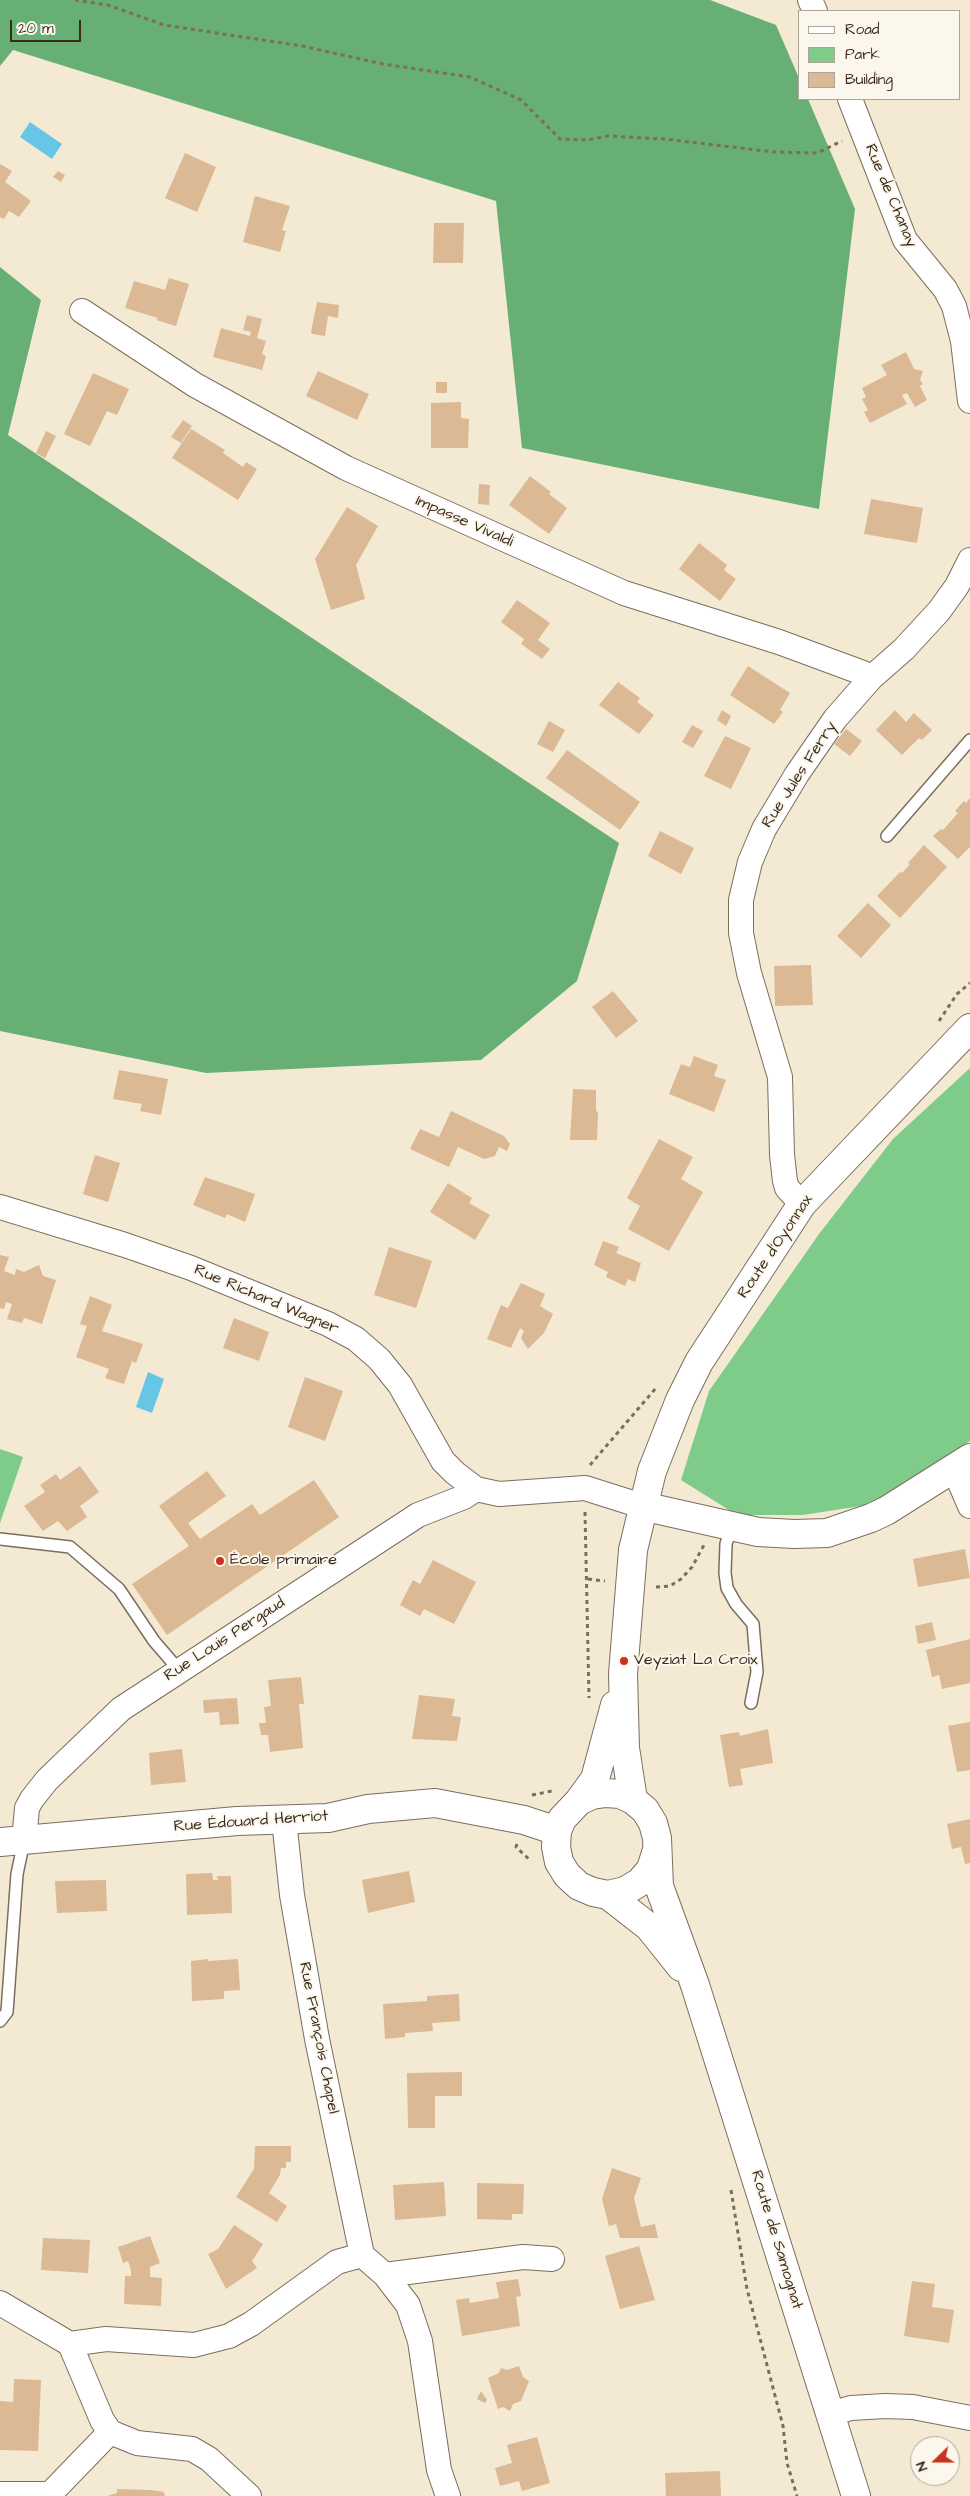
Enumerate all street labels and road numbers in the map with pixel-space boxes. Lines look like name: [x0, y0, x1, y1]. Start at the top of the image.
street label: Rue de Chanay: [860, 142, 920, 250]
street label: Impasse Vivaldi: [412, 492, 516, 552]
street label: Rue Jules Ferry: [758, 718, 842, 832]
street label: Route d'Oyonnax: [734, 1191, 818, 1303]
street label: Rue Richard Wagner: [191, 1261, 341, 1339]
street label: Rue Louis Pergaud: [161, 1594, 289, 1686]
street label: Rue Édouard Herriot: [173, 1807, 329, 1837]
street label: Rue François Chapel: [294, 1961, 342, 2115]
street label: Route de Samognat: [746, 2168, 806, 2312]

